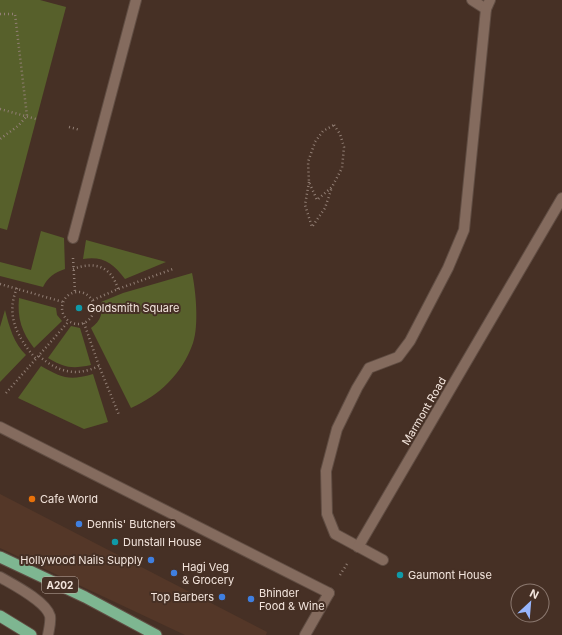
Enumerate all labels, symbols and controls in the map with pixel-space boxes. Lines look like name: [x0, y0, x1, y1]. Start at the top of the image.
place label: Goldsmith Square: [87, 301, 179, 315]
marker: Goldsmith Square: [74, 303, 84, 313]
street label: Marmont Road: [399, 374, 449, 448]
place label: Cafe World: [40, 492, 98, 506]
marker: Cafe World: [27, 494, 37, 504]
place label: Dennis' Butchers: [87, 517, 176, 531]
marker: Dennis' Butchers: [74, 519, 84, 529]
place label: Dunstall House: [123, 535, 202, 549]
marker: Dunstall House: [110, 537, 120, 547]
place label: Hollywood Nails Supply: [20, 553, 143, 567]
marker: Hollywood Nails Supply: [146, 555, 156, 565]
place label: Hagi Veg & Grocery: [182, 560, 234, 587]
marker: Hagi Veg & Grocery: [169, 568, 179, 578]
place label: Gaumont House: [408, 568, 492, 582]
marker: Gaumont House: [395, 570, 405, 580]
road number: A202: [42, 577, 78, 593]
north arrow: [510, 583, 550, 623]
place label: Bhinder Food & Wine: [259, 586, 325, 613]
text: N: [528, 586, 541, 602]
place label: Top Barbers: [151, 590, 214, 604]
marker: Top Barbers: [217, 592, 227, 602]
marker: Bhinder Food & Wine: [246, 594, 256, 604]

